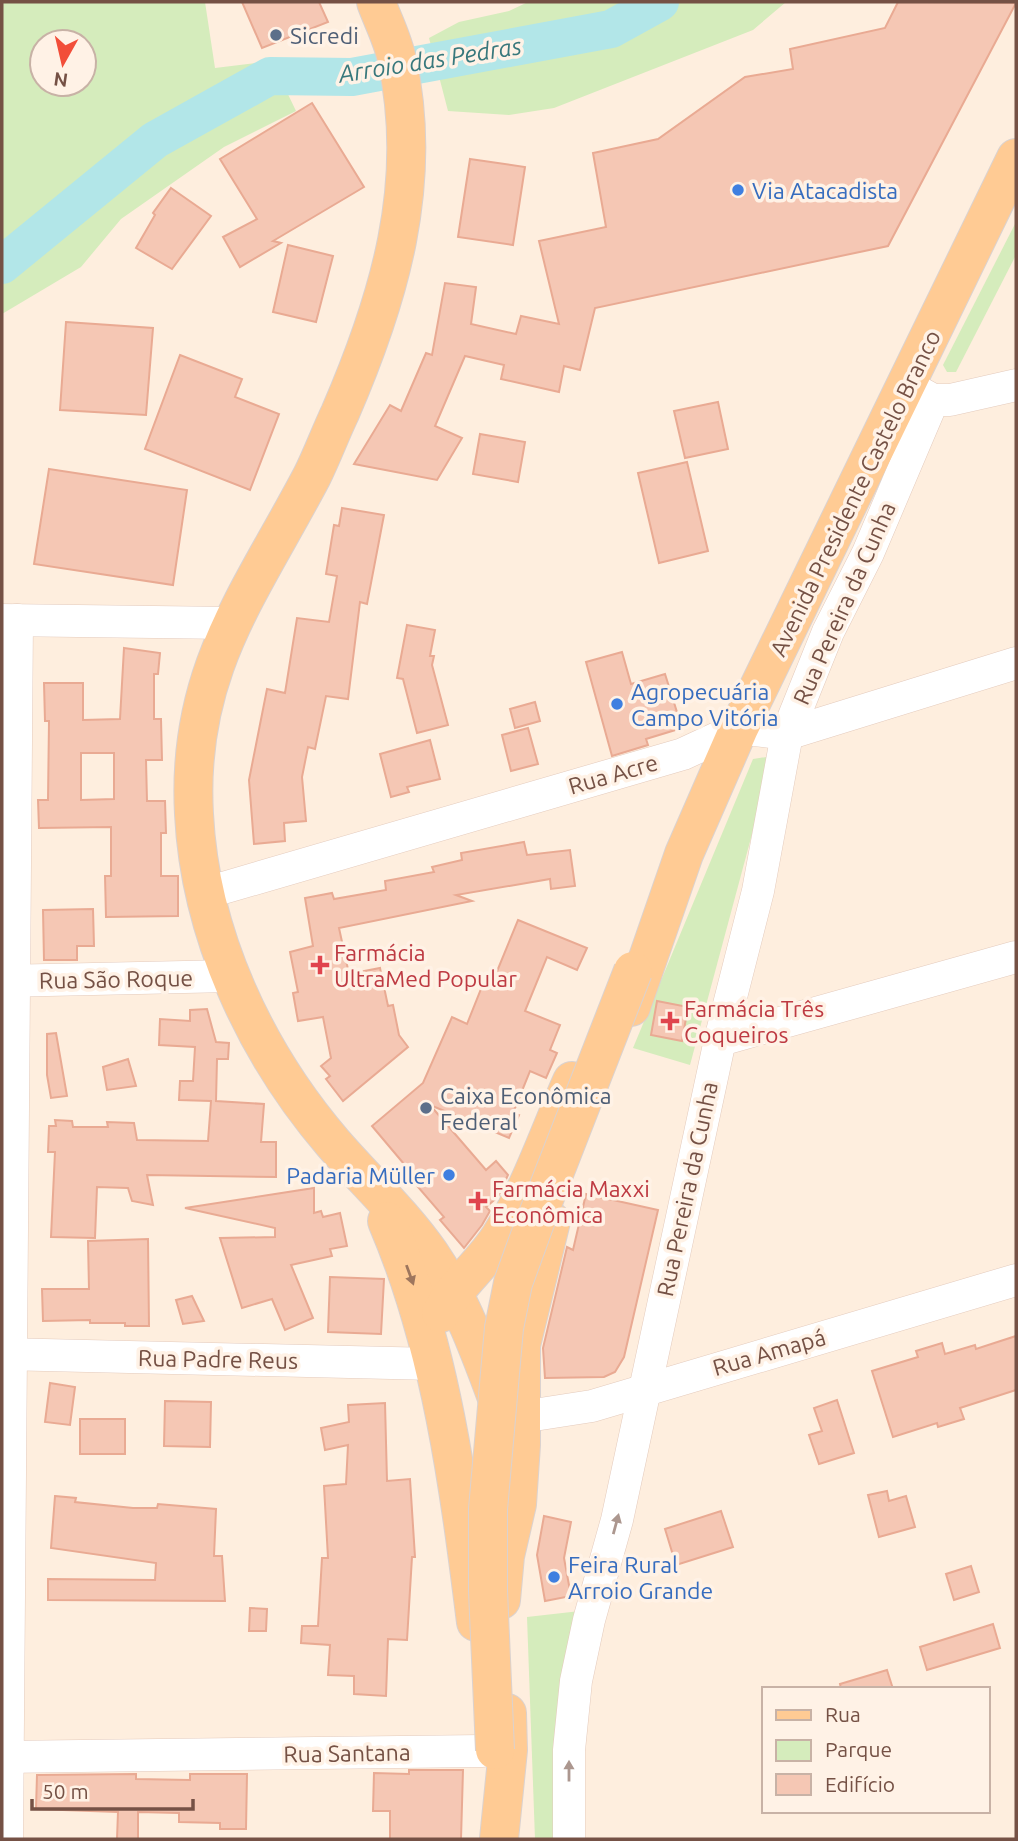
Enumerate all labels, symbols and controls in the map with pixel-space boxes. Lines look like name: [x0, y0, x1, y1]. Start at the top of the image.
place label: Sicredi: [290, 23, 359, 48]
marker: Sicredi: [268, 27, 284, 43]
north arrow: [28, 28, 98, 98]
water label: Arroio das Pedras: [336, 32, 523, 88]
text: N: [52, 68, 69, 92]
place label: Via Atacadista: [752, 178, 898, 203]
marker: Via Atacadista: [730, 182, 746, 198]
street label: Avenida Presidente Castelo Branco: [765, 326, 945, 660]
street label: Rua Pereira da Cunha: [788, 498, 900, 708]
place label: Agropecuária Campo Vitória: [631, 679, 778, 730]
marker: Agropecuária Campo Vitória: [609, 696, 625, 712]
street label: Rua Acre: [566, 749, 660, 799]
place label: Farmácia UltraMed Popular: [334, 940, 517, 991]
marker: Farmácia UltraMed Popular: [312, 957, 328, 973]
street label: Rua São Roque: [39, 965, 193, 993]
place label: Farmácia Três Coqueiros: [684, 996, 824, 1047]
marker: Farmácia Três Coqueiros: [662, 1013, 678, 1029]
street label: Rua Pereira da Cunha: [652, 1079, 722, 1299]
place label: Caixa Econômica Federal: [440, 1083, 612, 1134]
marker: Caixa Econômica Federal: [418, 1100, 434, 1116]
place label: Padaria Müller: [286, 1163, 435, 1188]
marker: Padaria Müller: [441, 1167, 457, 1183]
place label: Farmácia Maxxi Econômica: [492, 1176, 650, 1227]
marker: Farmácia Maxxi Econômica: [470, 1193, 486, 1209]
one-way arrow: [404, 1265, 415, 1286]
street label: Rua Amapá: [710, 1324, 828, 1380]
street label: Rua Padre Reus: [138, 1345, 298, 1373]
one-way arrow: [611, 1513, 621, 1534]
place label: Feira Rural Arroio Grande: [568, 1552, 713, 1603]
marker: Feira Rural Arroio Grande: [546, 1569, 562, 1585]
legend: [762, 1687, 990, 1813]
text: Rua: [825, 1702, 861, 1726]
text: Parque: [825, 1737, 892, 1761]
street label: Rua Santana: [283, 1739, 411, 1767]
one-way arrow: [563, 1760, 575, 1782]
scale bar: [32, 1768, 192, 1812]
text: Edifício: [825, 1772, 895, 1796]
text: 50 m: [42, 1779, 89, 1803]

